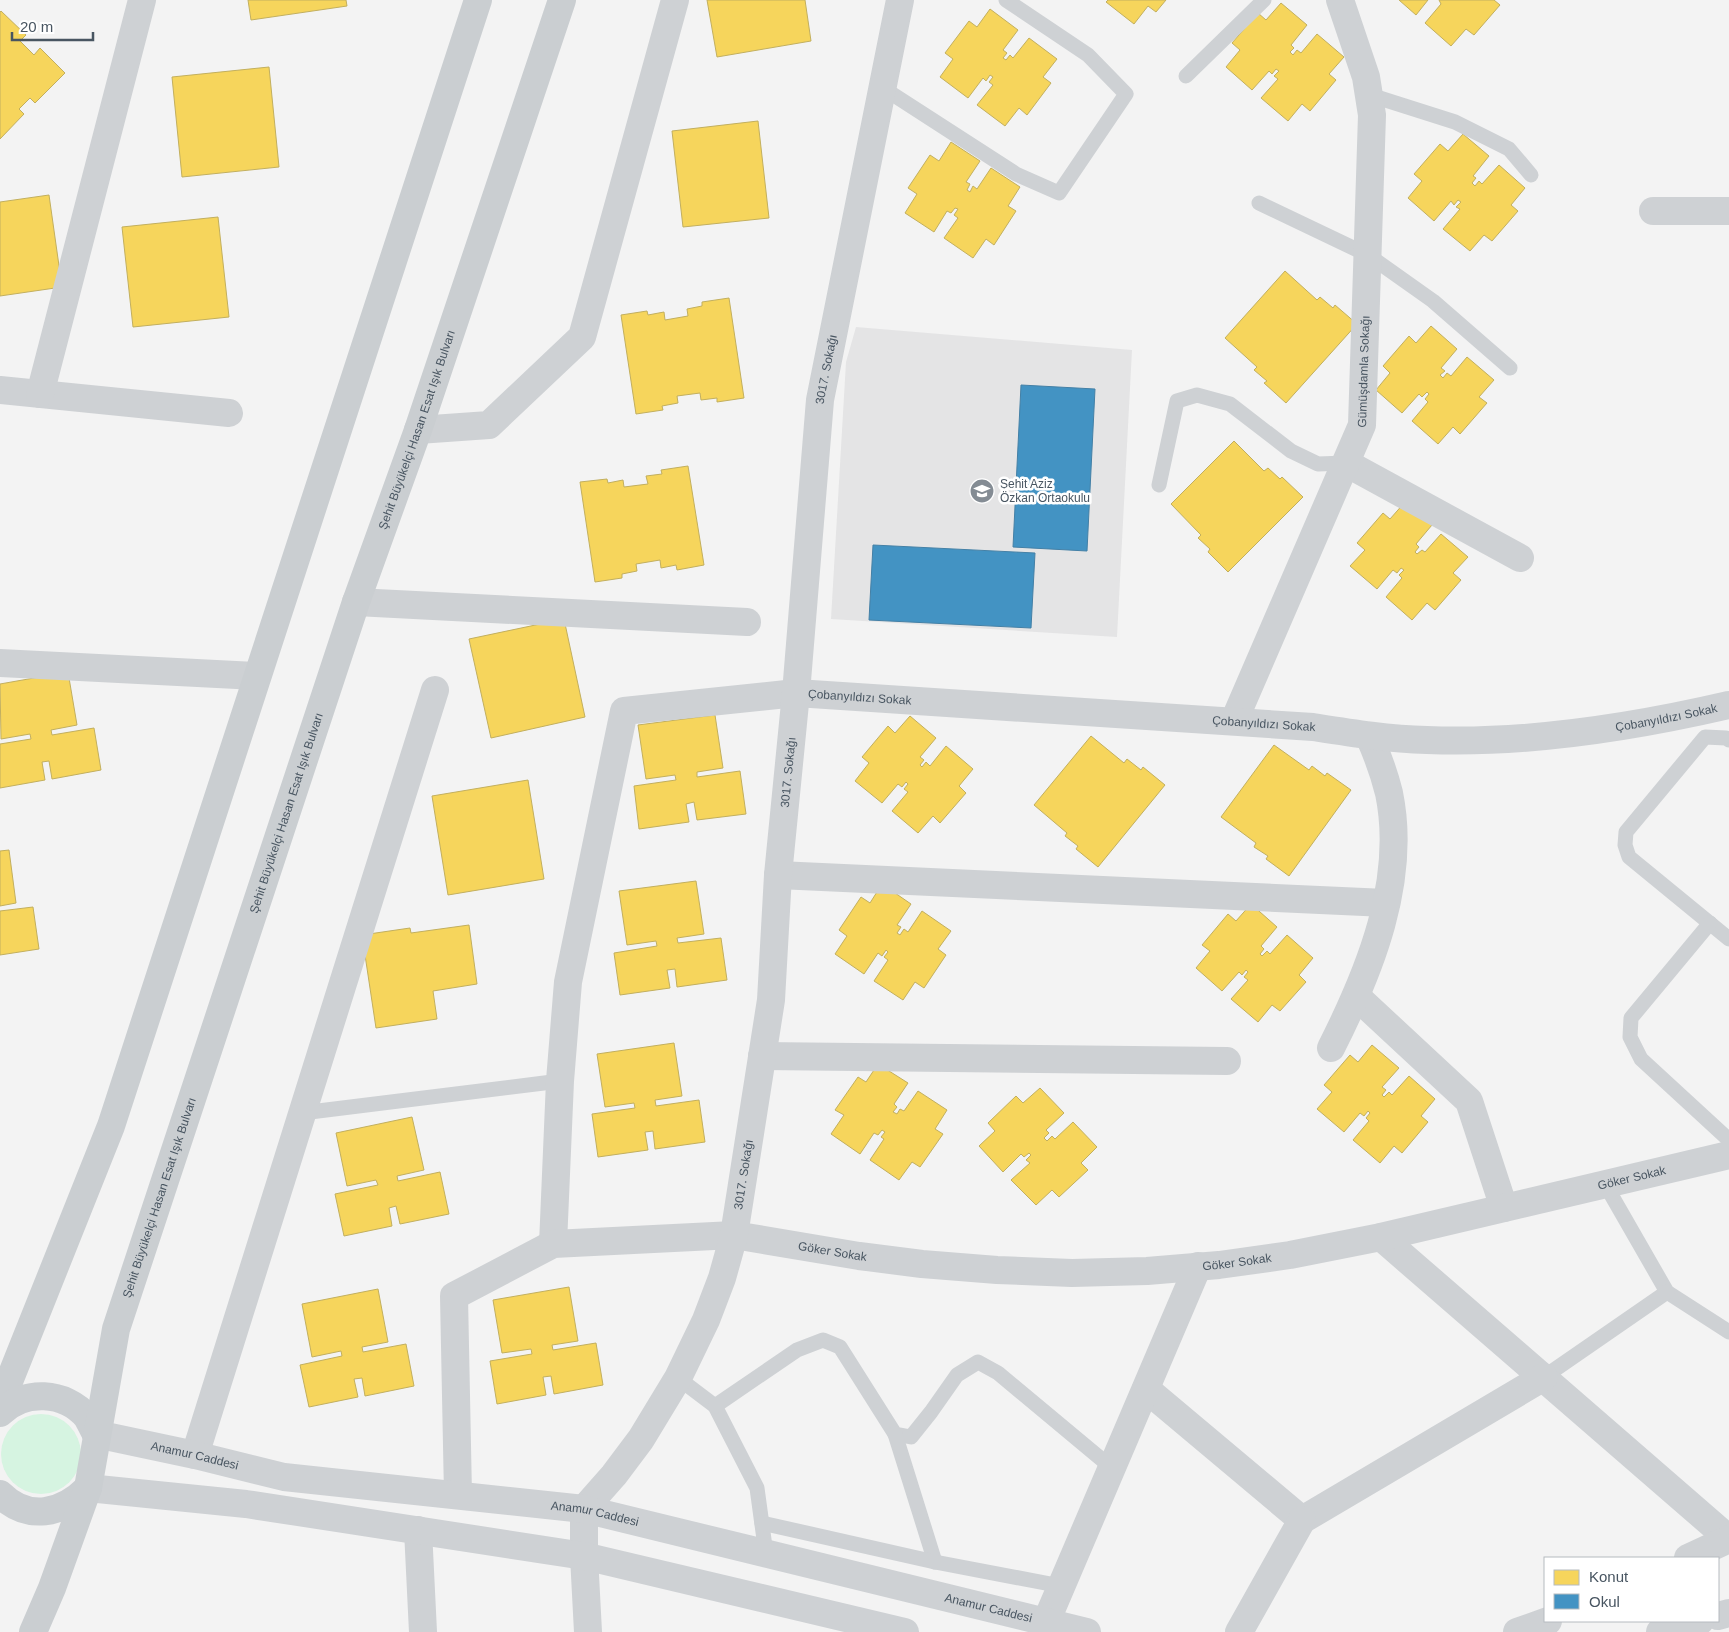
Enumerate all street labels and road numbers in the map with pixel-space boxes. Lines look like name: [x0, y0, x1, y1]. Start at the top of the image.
street label: Gümüşdamla Sokağı: [1355, 315, 1373, 428]
street label: Şehit Büyükelçi Hasan Esat Işık Bulvarı: [376, 328, 458, 531]
street label: 3017. Sokağı: [813, 333, 840, 405]
street label: Çobanyıldızı Sokak: [808, 687, 913, 708]
street label: Çobanyıldızı Sokak: [1614, 701, 1720, 734]
street label: Şehit Büyükelçi Hasan Esat Işık Bulvarı: [247, 711, 326, 915]
street label: Çobanyıldızı Sokak: [1212, 713, 1317, 734]
street label: 3017. Sokağı: [778, 736, 799, 808]
street label: Şehit Büyükelçi Hasan Esat Işık Bulvarı: [120, 1096, 199, 1300]
street label: 3017. Sokağı: [731, 1138, 756, 1211]
street label: Göker Sokak: [1596, 1163, 1668, 1193]
street label: Göker Sokak: [797, 1239, 869, 1264]
street label: Göker Sokak: [1202, 1251, 1273, 1273]
street label: Anamur Caddesi: [150, 1439, 240, 1472]
street label: Anamur Caddesi: [550, 1499, 640, 1529]
street label: Anamur Caddesi: [943, 1590, 1034, 1625]

